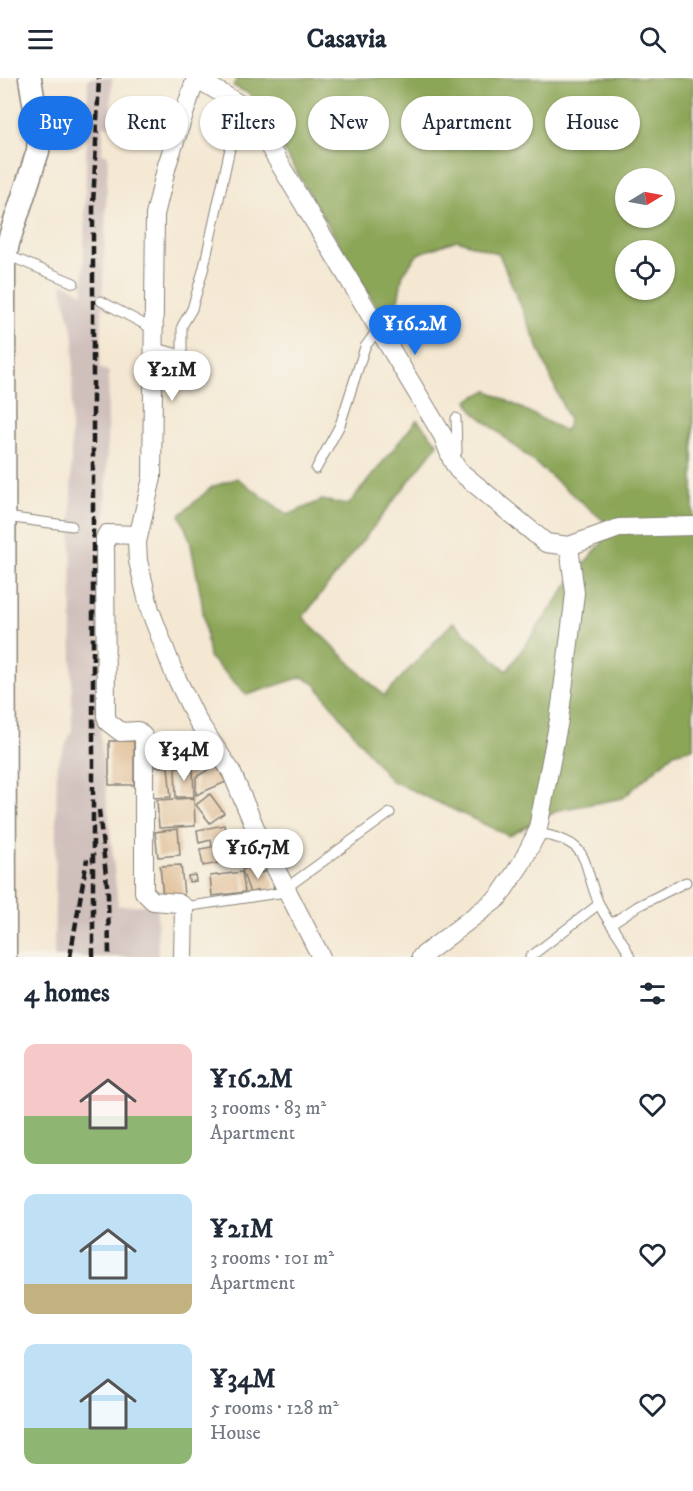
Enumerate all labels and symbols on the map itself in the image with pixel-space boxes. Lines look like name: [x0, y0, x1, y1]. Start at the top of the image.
north arrow: [615, 168, 675, 228]
pin: ¥16.2M: [366, 305, 464, 356]
pin: ¥21M: [136, 351, 208, 402]
pin: ¥34M: [148, 731, 220, 782]
pin: ¥16.7M: [209, 829, 307, 880]

